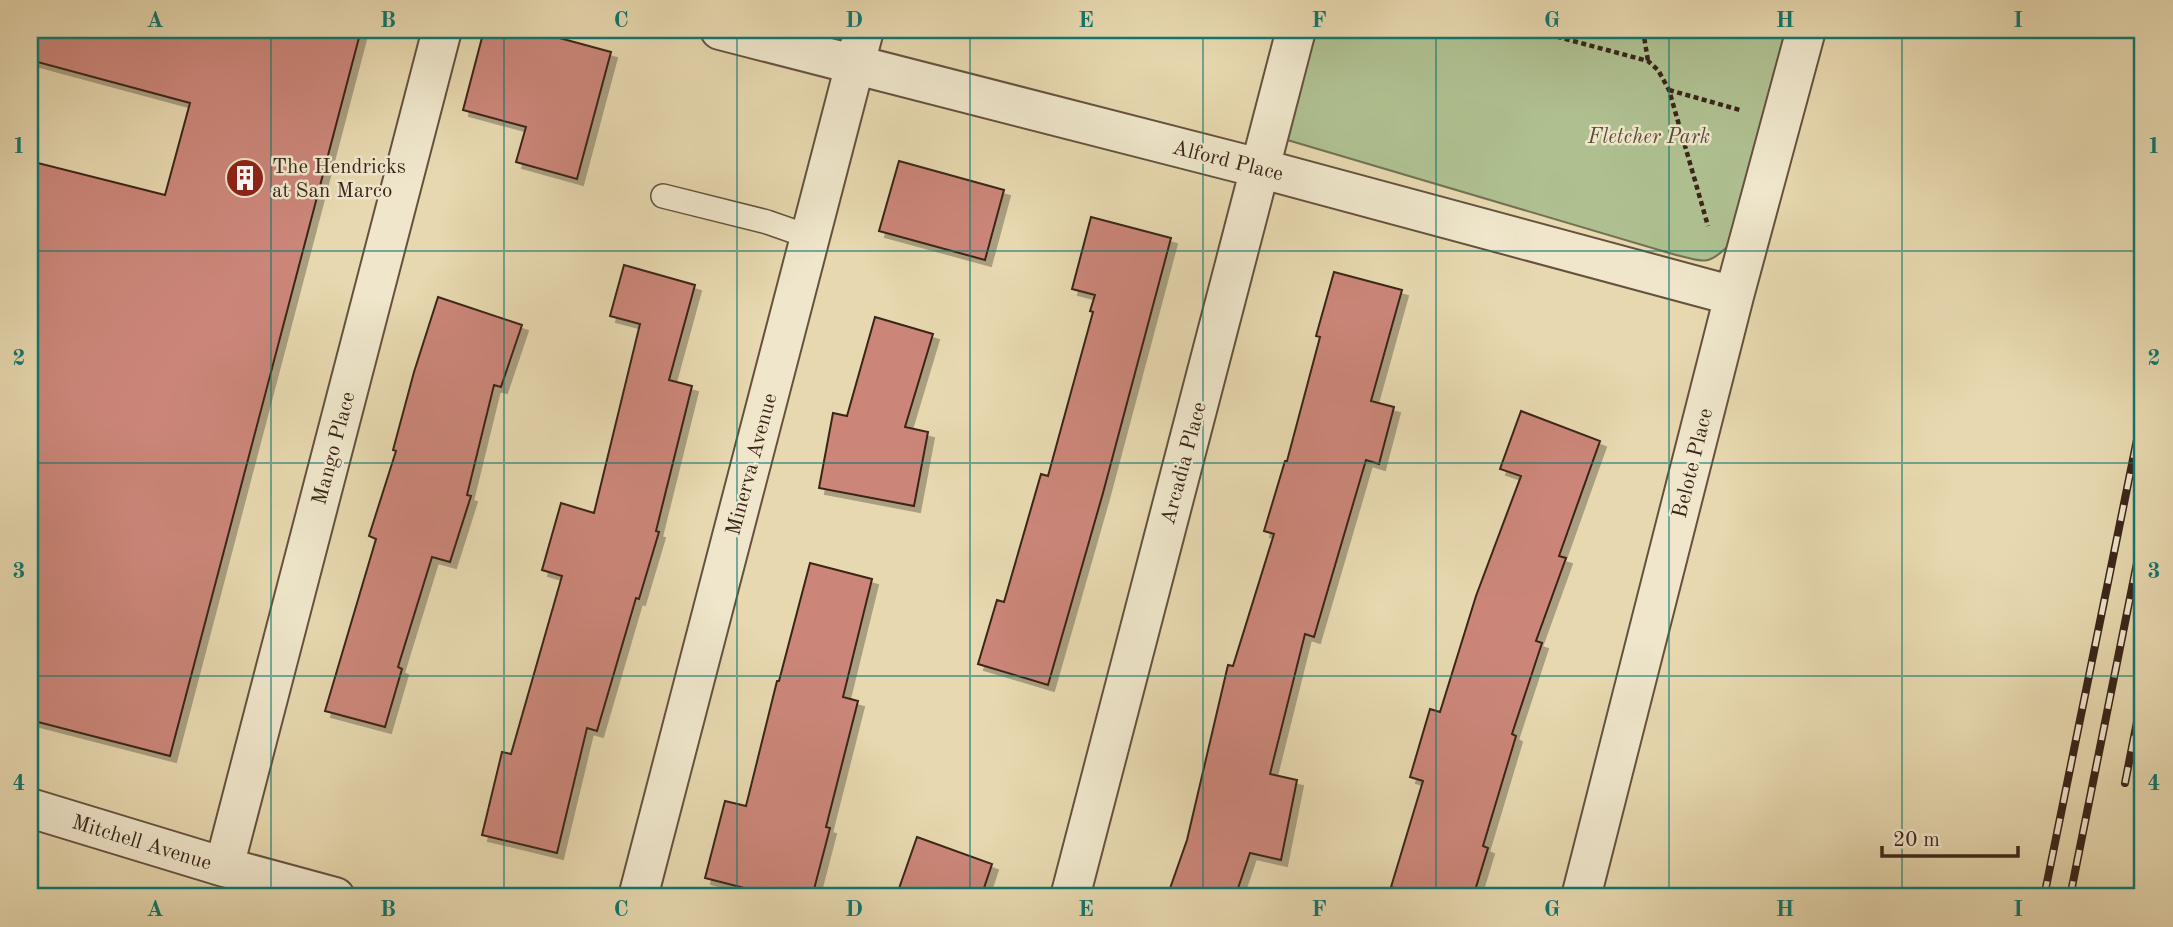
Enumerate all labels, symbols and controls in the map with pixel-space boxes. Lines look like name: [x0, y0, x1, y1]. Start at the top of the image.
text: A: [146, 9, 164, 32]
text: B: [380, 9, 396, 32]
text: C: [613, 9, 629, 32]
text: D: [845, 9, 863, 32]
text: E: [1078, 9, 1094, 32]
text: F: [1311, 9, 1327, 32]
text: G: [1544, 9, 1560, 32]
text: H: [1776, 9, 1794, 32]
text: I: [2013, 9, 2023, 32]
park label: Fletcher Park: [1587, 127, 1710, 148]
text: 1: [12, 135, 26, 158]
text: 1: [2147, 135, 2161, 158]
street label: Alford Place: [1170, 138, 1285, 185]
building icon: The Hendricks at San Marco: [224, 157, 266, 199]
place label: The Hendricks at San Marco: [272, 157, 406, 202]
text: 2: [12, 347, 26, 370]
text: 2: [2147, 347, 2161, 370]
street label: Mango Place: [309, 390, 360, 507]
street label: Minerva Avenue: [723, 391, 782, 538]
street label: Arcadia Place: [1158, 400, 1211, 527]
street label: Belote Place: [1670, 406, 1717, 520]
text: 3: [12, 560, 26, 583]
text: 3: [2147, 560, 2161, 583]
text: 4: [12, 772, 26, 795]
text: 4: [2147, 772, 2161, 795]
street label: Mitchell Avenue: [69, 812, 214, 875]
scale bar: [1882, 815, 2019, 859]
text: 20 m: [1893, 830, 1940, 851]
text: A: [146, 898, 164, 921]
text: B: [380, 898, 396, 921]
text: C: [613, 898, 629, 921]
text: D: [845, 898, 863, 921]
text: E: [1078, 898, 1094, 921]
text: F: [1311, 898, 1327, 921]
text: G: [1544, 898, 1560, 921]
text: H: [1776, 898, 1794, 921]
text: I: [2013, 898, 2023, 921]

